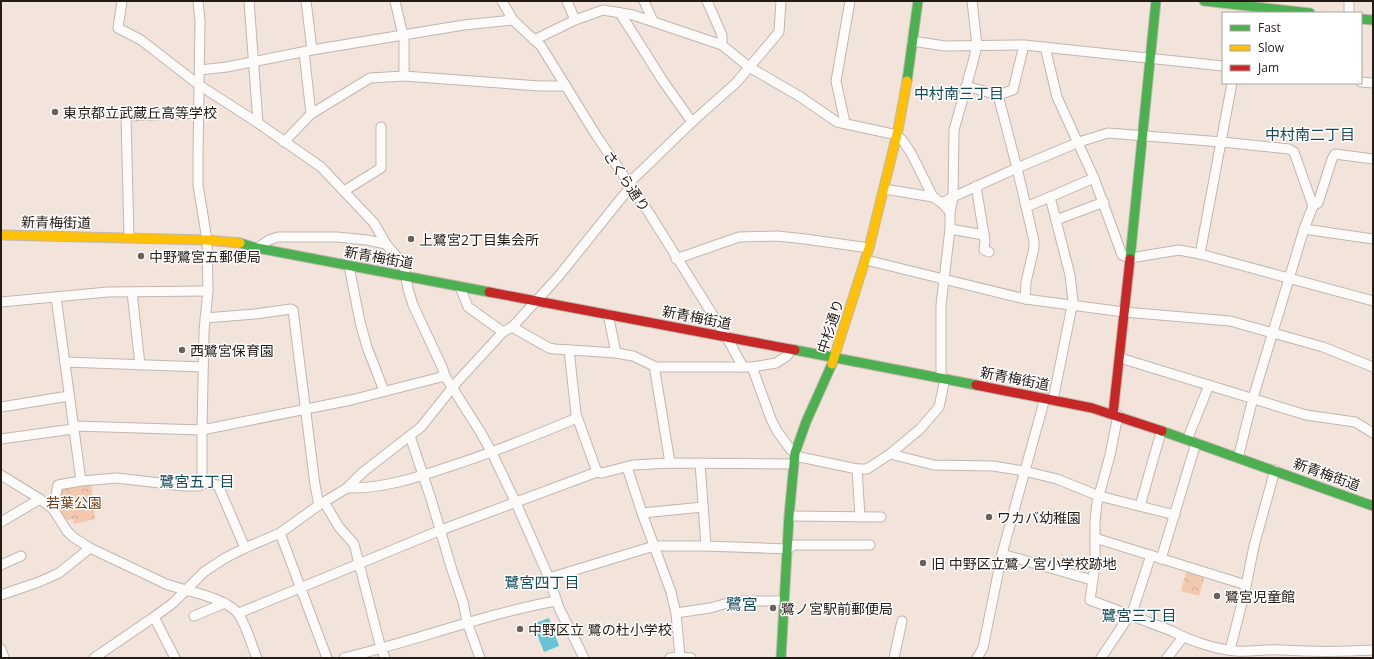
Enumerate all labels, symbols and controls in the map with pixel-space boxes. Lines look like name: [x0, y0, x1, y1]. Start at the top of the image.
legend: [1222, 12, 1362, 84]
text: Fast: [1258, 19, 1281, 36]
text: Slow: [1258, 39, 1285, 56]
text: Jam: [1257, 59, 1279, 76]
district label: 中村南三丁目: [914, 83, 1004, 103]
place label: 東京都立武蔵丘高等学校: [63, 103, 217, 122]
marker: 東京都立武蔵丘高等学校: [50, 107, 60, 117]
district label: 中村南二丁目: [1265, 124, 1355, 144]
street label: さくら通り: [600, 147, 654, 215]
street label: 新青梅街道: [21, 212, 91, 232]
place label: 上鷺宮2丁目集会所: [419, 230, 539, 249]
marker: 上鷺宮2丁目集会所: [406, 234, 416, 244]
street label: 新青梅街道: [343, 242, 415, 272]
place label: 中野鷺宮五郵便局: [149, 247, 261, 266]
marker: 中野鷺宮五郵便局: [136, 251, 146, 261]
street label: 中杉通り: [812, 296, 848, 356]
street label: 新青梅街道: [661, 301, 733, 333]
place label: 西鷺宮保育園: [190, 341, 274, 360]
marker: 西鷺宮保育園: [177, 345, 187, 355]
street label: 新青梅街道: [979, 362, 1051, 394]
street label: 新青梅街道: [1291, 453, 1363, 495]
district label: 鷺宮五丁目: [159, 471, 235, 491]
park label: 若葉公園: [46, 493, 102, 512]
place label: ワカバ幼稚園: [997, 508, 1081, 527]
marker: ワカバ幼稚園: [984, 512, 994, 522]
place label: 旧 中野区立鷺ノ宮小学校跡地: [931, 554, 1117, 573]
marker: 旧 中野区立鷺ノ宮小学校跡地: [918, 558, 928, 568]
district label: 鷺宮四丁目: [504, 572, 580, 592]
place label: 鷺宮児童館: [1225, 587, 1295, 606]
marker: 鷺宮児童館: [1212, 591, 1222, 601]
district label: 鷺宮: [726, 593, 758, 615]
place label: 鷺ノ宮駅前郵便局: [781, 599, 893, 618]
marker: 鷺ノ宮駅前郵便局: [768, 603, 778, 613]
district label: 鷺宮三丁目: [1101, 605, 1177, 625]
place label: 中野区立 鷺の杜小学校: [528, 620, 672, 639]
marker: 中野区立 鷺の杜小学校: [515, 624, 525, 634]

